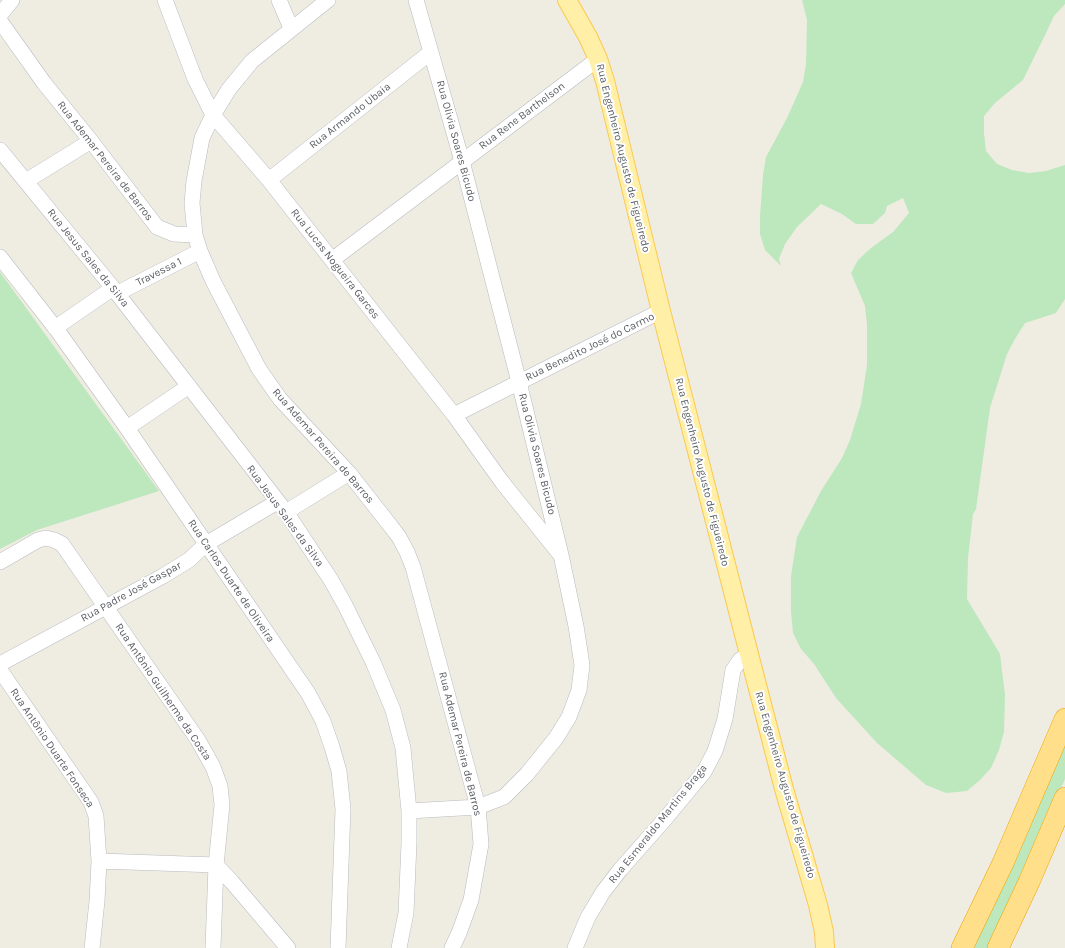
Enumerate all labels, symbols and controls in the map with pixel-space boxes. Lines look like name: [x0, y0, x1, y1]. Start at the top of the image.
street label: Rua Engenheiro Augusto de Figueiredo: [593, 62, 653, 254]
street label: Rua Olivia Soares Bicudo: [433, 79, 479, 203]
street label: Rua Rene Barthelson: [476, 79, 568, 153]
street label: Rua Armando Ubaia: [307, 80, 393, 152]
street label: Rua Ademar Pereira de Barros: [54, 99, 156, 223]
street label: Rua Jesus Sales da Silva: [44, 206, 132, 310]
street label: Rua Lucas Nogueira Garces: [288, 206, 382, 322]
street label: Travessa 1: [134, 255, 184, 289]
street label: Rua Benedito José do Carmo: [523, 310, 657, 384]
street label: Rua Engenheiro Augusto de Figueiredo: [672, 376, 732, 568]
street label: Rua Ademar Pereira de Barros: [269, 386, 377, 506]
street label: Rua Olivia Soares Bicudo: [516, 392, 558, 516]
street label: Rua Jesus Sales da Silva: [244, 463, 326, 569]
street label: Rua Carlos Duarte de Oliveira: [185, 517, 277, 645]
street label: Rua Padre José Gaspar: [78, 559, 184, 625]
street label: Rua Antônio Guilherme da Costa: [112, 621, 214, 763]
street label: Rua Ademar Pereira de Barros: [436, 671, 484, 817]
street label: Rua Antônio Duarte Fonseca: [7, 686, 97, 810]
street label: Rua Engenheiro Augusto de Figueiredo: [752, 690, 818, 880]
street label: Rua Esmeraldo Martins Braga: [606, 762, 710, 886]

